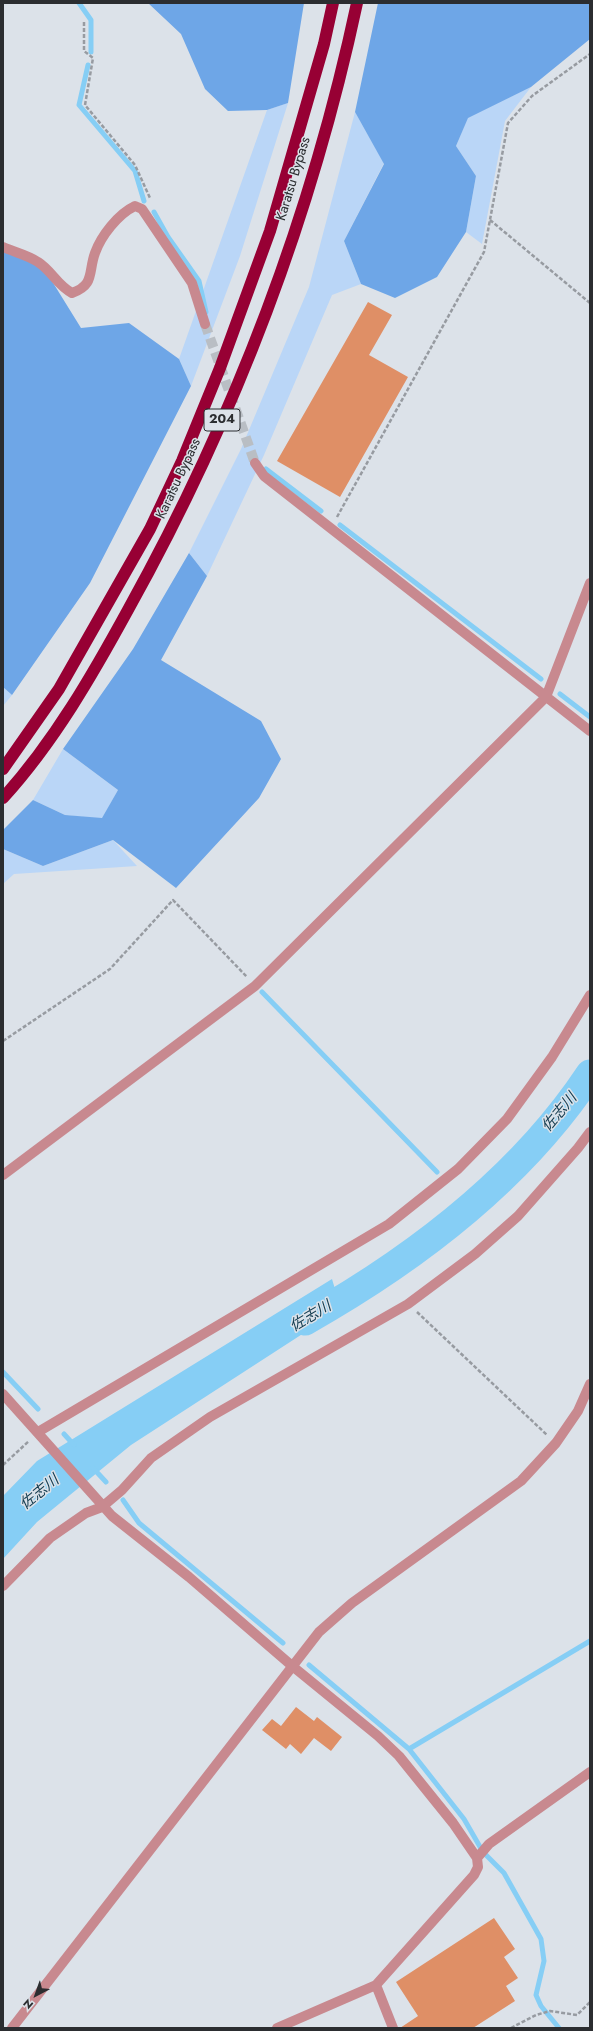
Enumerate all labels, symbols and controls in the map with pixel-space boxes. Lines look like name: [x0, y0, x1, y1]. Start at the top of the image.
street label: Karatsu Bypass: [273, 135, 315, 223]
road number: 204: [204, 409, 240, 431]
street label: Karatsu Bypass: [153, 436, 205, 522]
water label: 佐志川: [539, 1090, 581, 1136]
water label: 佐志川: [287, 1298, 335, 1336]
water label: 佐志川: [17, 1472, 63, 1514]
north arrow: [16, 1975, 56, 2015]
text: N: [20, 1995, 37, 2013]

